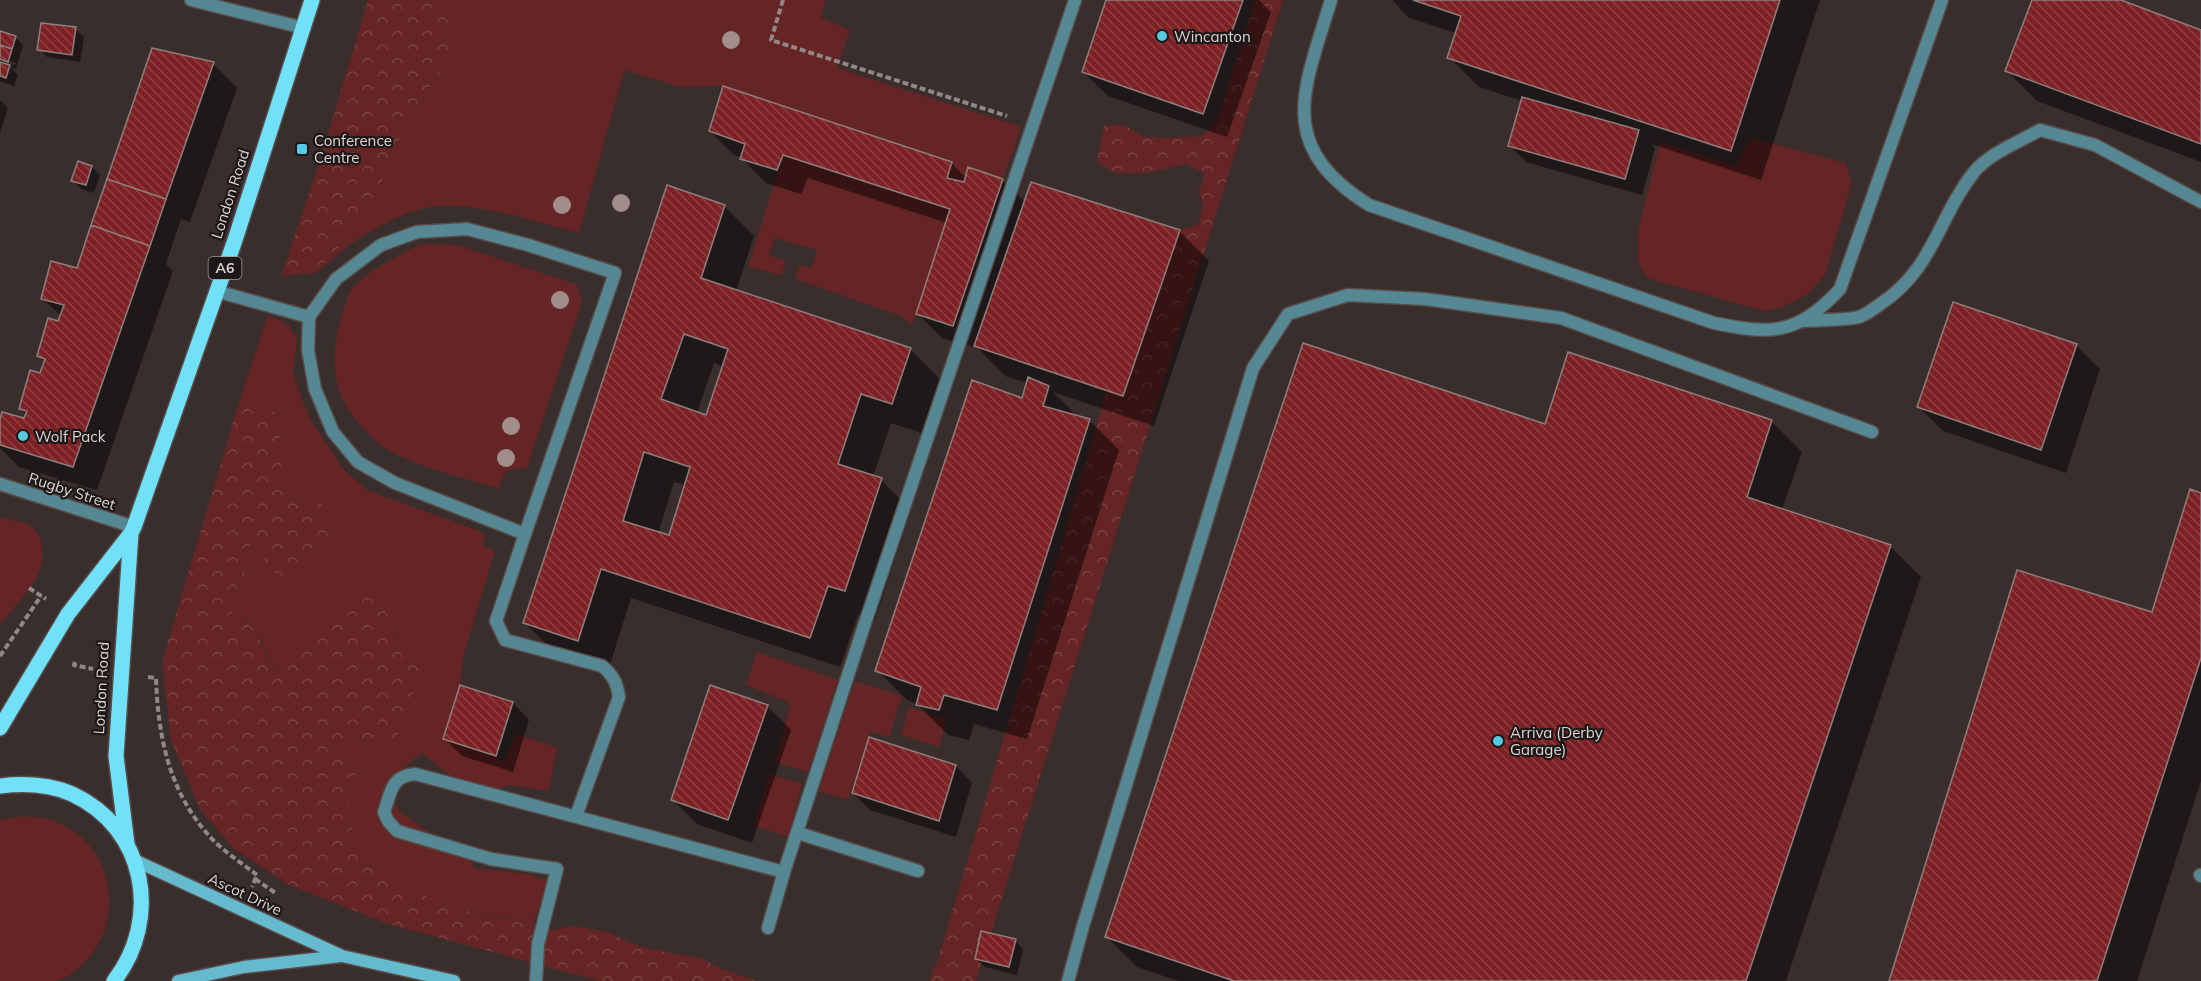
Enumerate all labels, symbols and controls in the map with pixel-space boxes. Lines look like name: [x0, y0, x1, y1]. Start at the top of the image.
place label: Wincanton: [1174, 27, 1251, 46]
marker: Wincanton: [1155, 29, 1169, 43]
place label: Conference Centre: [314, 131, 392, 167]
marker: Conference Centre: [295, 142, 309, 156]
street label: London Road: [207, 147, 253, 241]
road number: A6: [208, 257, 242, 279]
place label: Wolf Pack: [35, 427, 106, 446]
marker: Wolf Pack: [16, 429, 30, 443]
street label: Rugby Street: [26, 468, 118, 514]
street label: London Road: [89, 641, 113, 735]
place label: Arriva (Derby Garage): [1510, 723, 1603, 759]
marker: Arriva (Derby Garage): [1491, 734, 1505, 748]
street label: Ascot Drive: [205, 869, 285, 919]

